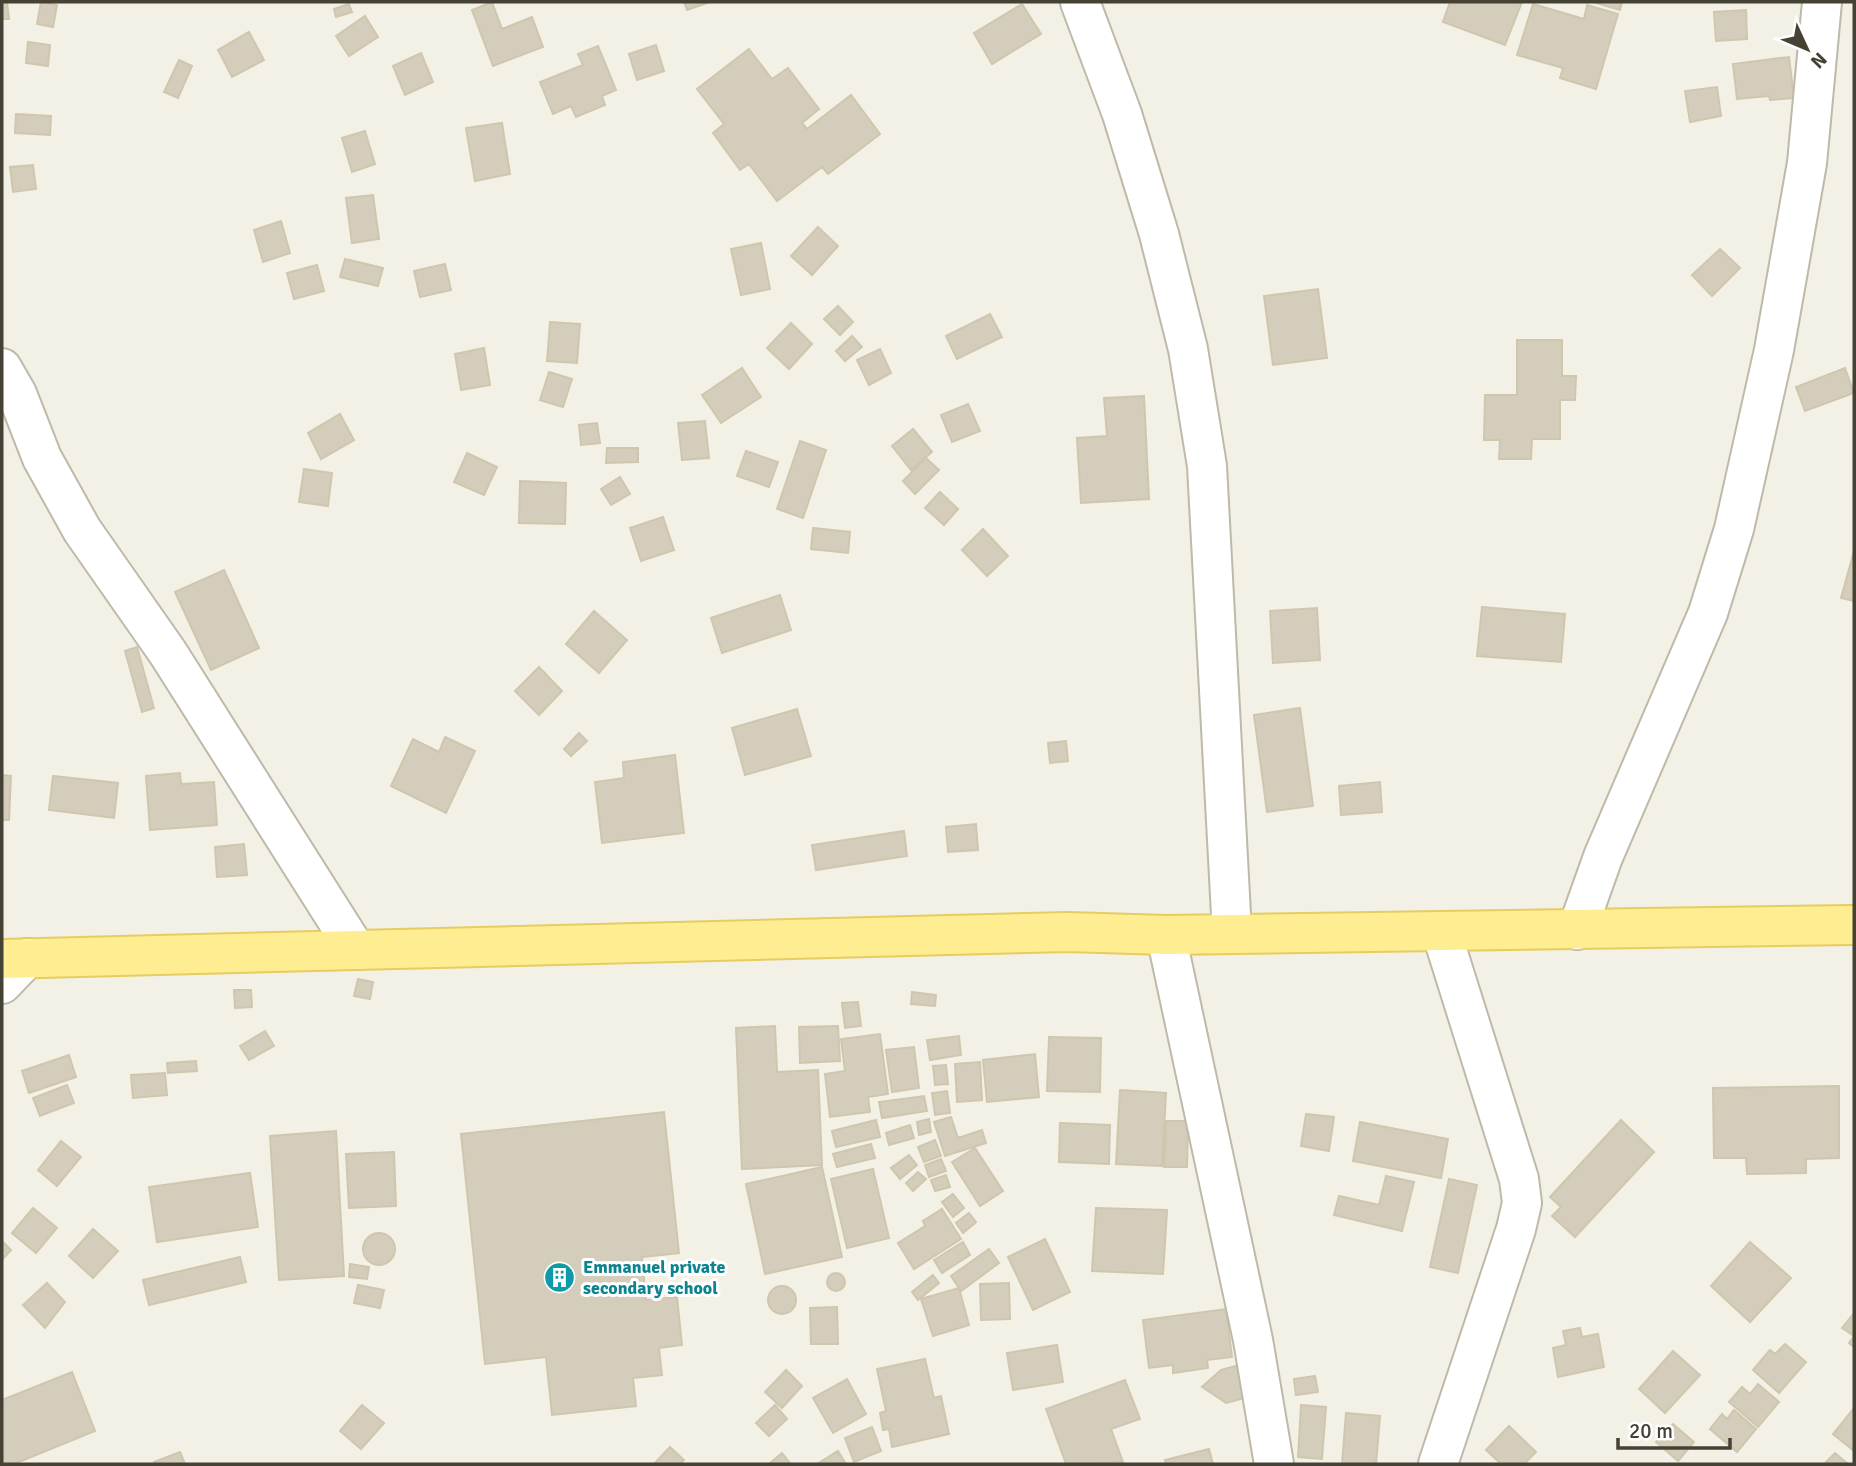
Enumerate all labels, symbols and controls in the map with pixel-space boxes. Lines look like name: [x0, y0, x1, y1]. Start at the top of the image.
north arrow: [1772, 14, 1842, 84]
text: N: [1805, 47, 1832, 73]
place label: Emmanuel private secondary school: [583, 1256, 726, 1299]
building icon: Emmanuel private secondary school: [543, 1260, 577, 1294]
scale bar: [1618, 1406, 1730, 1450]
text: 20 m: [1629, 1418, 1673, 1444]

